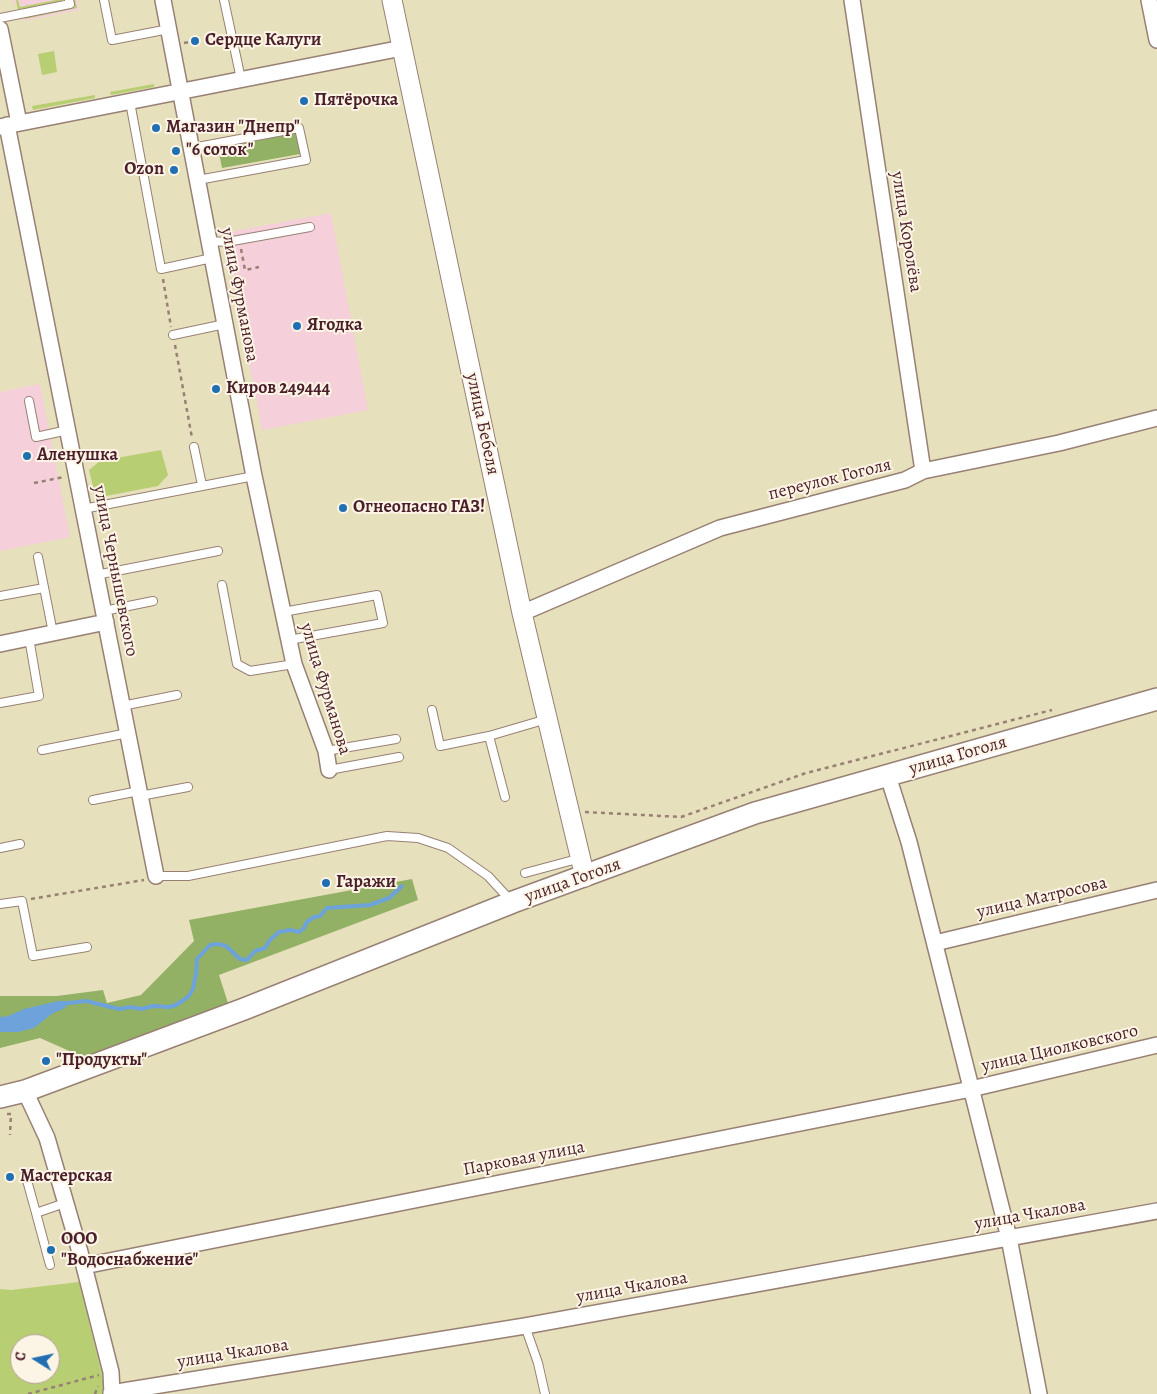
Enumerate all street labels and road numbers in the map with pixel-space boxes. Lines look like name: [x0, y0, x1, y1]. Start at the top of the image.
street label: улица Королёва: [886, 170, 926, 294]
street label: улица Фурманова: [215, 226, 263, 364]
street label: улица Бебеля: [461, 371, 503, 477]
street label: переулок Гоголя: [766, 454, 894, 506]
street label: улица Чернышевского: [88, 484, 142, 658]
street label: улица Фурманова: [295, 621, 355, 757]
street label: улица Гоголя: [907, 732, 1009, 780]
street label: улица Гоголя: [522, 854, 624, 908]
street label: улица Матросова: [975, 873, 1109, 923]
street label: улица Циолковского: [980, 1020, 1140, 1078]
street label: Парковая улица: [461, 1137, 587, 1181]
street label: улица Чкалова: [973, 1195, 1087, 1235]
street label: улица Чкалова: [575, 1268, 689, 1308]
street label: улица Чкалова: [176, 1335, 290, 1373]

